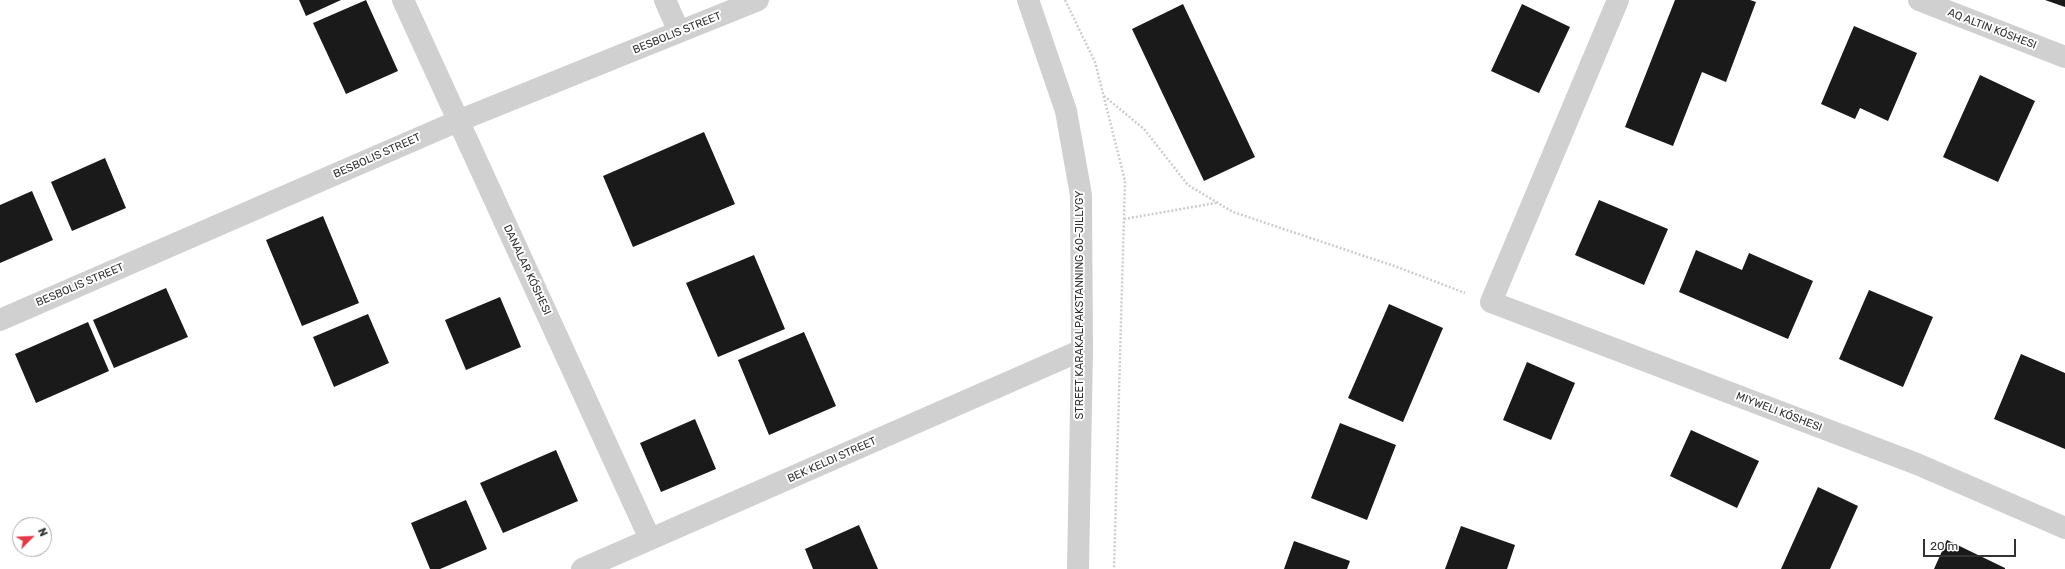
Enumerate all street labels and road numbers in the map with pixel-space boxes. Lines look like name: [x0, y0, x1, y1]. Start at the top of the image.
street label: AQ ALTIN KÓSHESI: [1946, 6, 2038, 52]
street label: BESBOLIS STREET: [631, 9, 723, 57]
street label: BESBOLIS STREET: [331, 131, 423, 181]
street label: STREET KARAKALPAKSTANNING 60-JILLYGY: [1073, 191, 1087, 419]
street label: DANALAR KÓSHESI: [500, 223, 554, 317]
street label: BESBOLIS STREET: [34, 260, 126, 310]
street label: MIYWELI KÓSHESI: [1734, 390, 1824, 434]
street label: BEK KELDI STREET: [785, 434, 879, 486]

